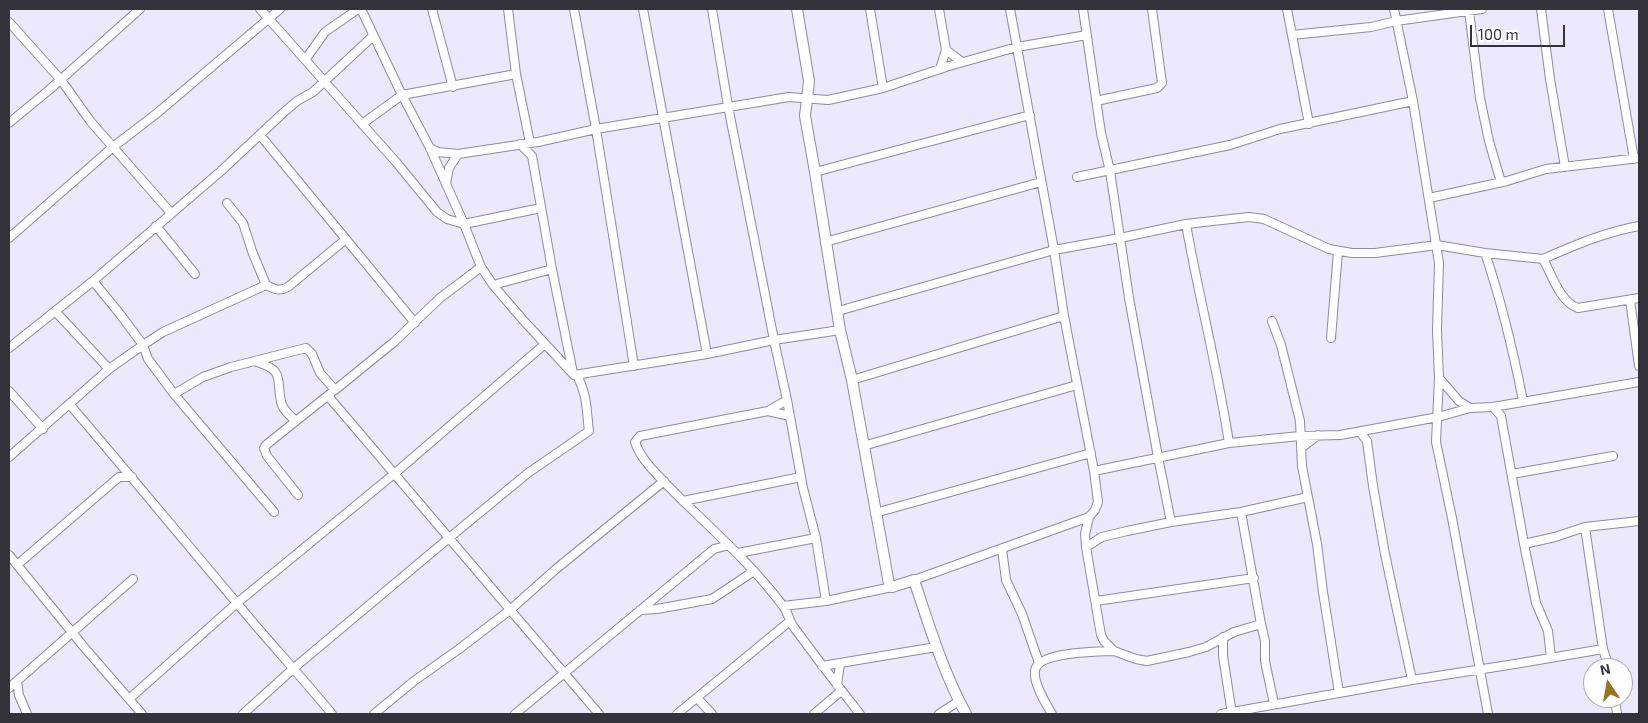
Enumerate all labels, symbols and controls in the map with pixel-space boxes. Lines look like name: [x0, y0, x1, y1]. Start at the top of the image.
scale bar: [1473, 15, 1568, 47]
text: 100 m: [1478, 25, 1519, 43]
north arrow: [1583, 658, 1633, 708]
text: N: [1598, 659, 1612, 678]

